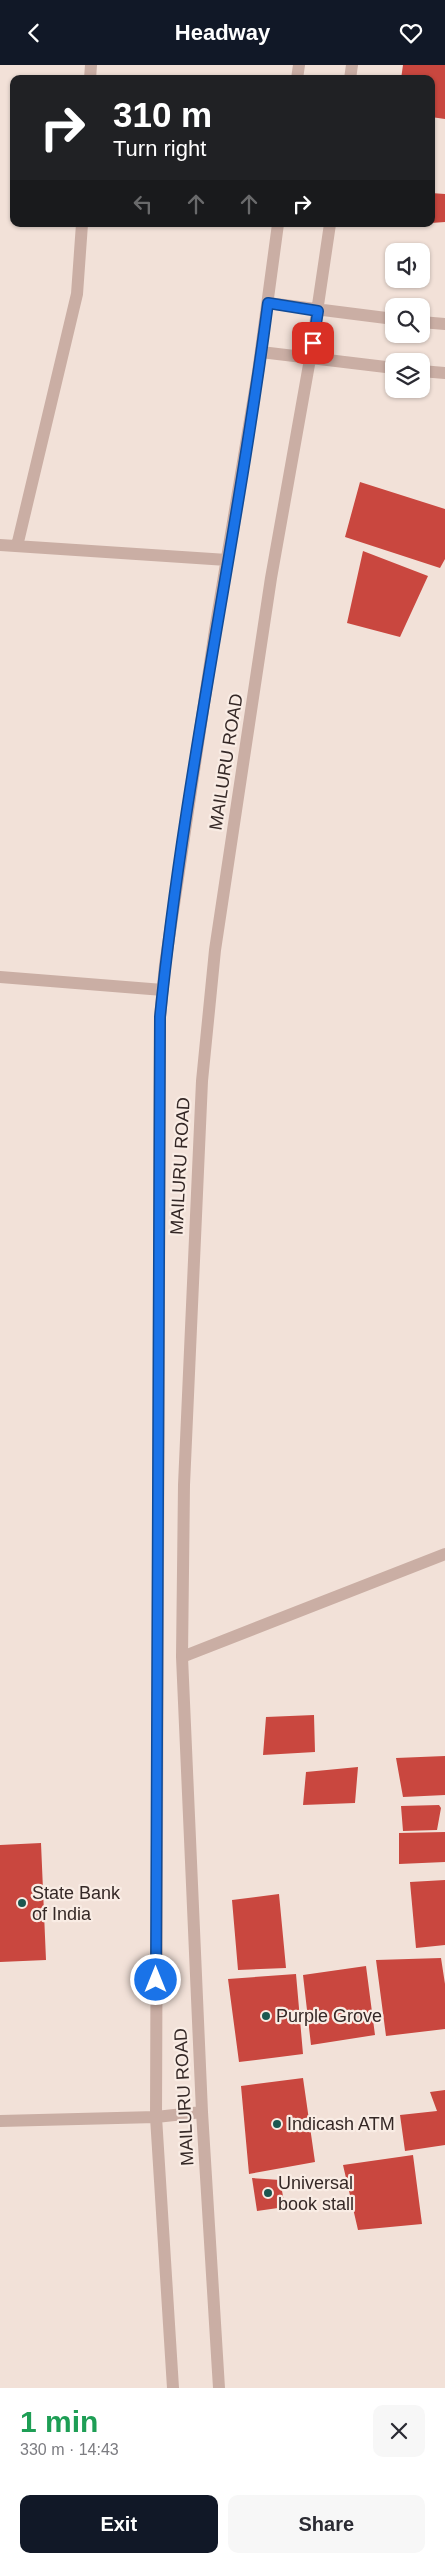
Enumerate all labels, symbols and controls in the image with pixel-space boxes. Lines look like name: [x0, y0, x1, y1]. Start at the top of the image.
icon: back: [20, 19, 48, 47]
icon: heart: [397, 19, 425, 47]
text: Headway: [175, 20, 270, 45]
icon: right: [30, 95, 95, 160]
text: 310 m: [113, 95, 212, 134]
text: Turn right: [113, 136, 206, 161]
icon: left: [129, 190, 157, 218]
icon: ahead: [182, 190, 210, 218]
icon: ahead: [235, 190, 263, 218]
icon: right: [288, 190, 316, 218]
map controls: [385, 243, 430, 398]
button: sound: [385, 243, 430, 288]
button: search: [385, 298, 430, 343]
pin: [292, 322, 334, 364]
icon: arrive: [299, 329, 327, 357]
button: layers: [385, 353, 430, 398]
street label: MAILURU ROAD: [205, 692, 247, 832]
street label: MAILURU ROAD: [166, 1097, 194, 1235]
place label: State Bank of India: [32, 1883, 121, 1924]
marker: State Bank of India: [16, 1897, 28, 1909]
position arrow: [129, 1953, 181, 2005]
place label: Purple Grove: [276, 2006, 382, 2026]
marker: Purple Grove: [260, 2010, 272, 2022]
street label: MAILURU ROAD: [170, 2028, 198, 2166]
place label: Indicash ATM: [287, 2114, 395, 2134]
marker: Indicash ATM: [271, 2118, 283, 2130]
place label: Universal book stall: [278, 2173, 354, 2214]
marker: Universal book stall: [262, 2187, 274, 2199]
text: 1 min: [20, 2405, 98, 2438]
button: close: [373, 2405, 425, 2457]
text: 330 m · 14:43: [20, 2441, 119, 2458]
button: Exit: [20, 2495, 218, 2553]
button: Share: [228, 2495, 425, 2553]

